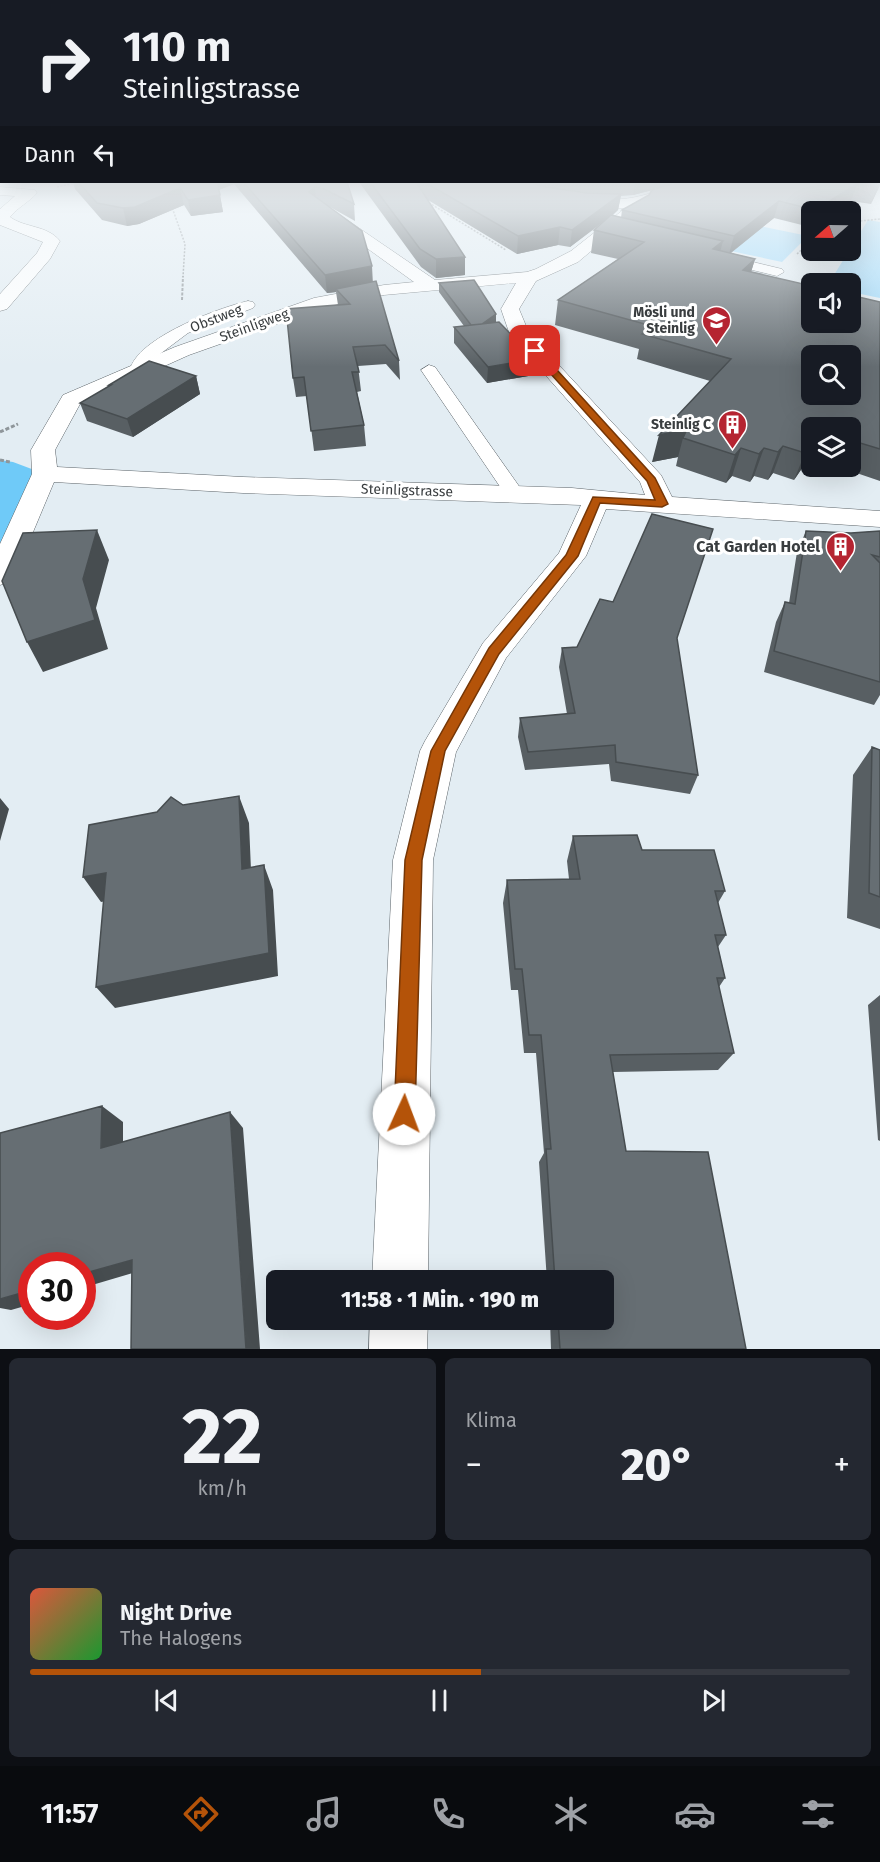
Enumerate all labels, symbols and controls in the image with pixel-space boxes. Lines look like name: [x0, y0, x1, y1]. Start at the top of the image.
text: 110 m: [123, 22, 231, 72]
icon: right: [24, 24, 102, 102]
text: Steinligstrasse: [123, 73, 301, 105]
icon: left: [88, 138, 121, 171]
text: Dann: [24, 141, 76, 168]
north arrow: [801, 201, 861, 261]
map controls: [801, 201, 861, 477]
button: sound: [801, 273, 861, 333]
street label: Obstweg: [188, 301, 245, 336]
place label: Mösli und Steinlig: [633, 304, 695, 337]
school or university icon: Mösli und Steinlig: [700, 304, 732, 346]
street label: Steinligweg: [217, 305, 292, 346]
pin: [509, 325, 560, 376]
icon: arrive: [518, 334, 551, 367]
button: search: [801, 345, 861, 405]
building icon: Steinlig C: [716, 408, 748, 450]
place label: Steinlig C: [651, 416, 711, 433]
button: layers: [801, 417, 861, 477]
street label: Steinligstrasse: [361, 480, 453, 501]
building icon: Cat Garden Hotel: [825, 530, 857, 572]
place label: Cat Garden Hotel: [696, 537, 820, 556]
position arrow: [372, 1082, 436, 1146]
speed limit sign: 30: [18, 1252, 96, 1330]
text: 11:58 · 1 Min. · 190 m: [341, 1286, 539, 1313]
text: 22: [182, 1390, 263, 1484]
text: Klima: [466, 1408, 517, 1432]
text: 20°: [621, 1438, 695, 1492]
text: −: [466, 1445, 482, 1485]
text: +: [834, 1445, 850, 1485]
text: km/h: [198, 1476, 247, 1500]
text: Night Drive: [120, 1599, 232, 1626]
text: The Halogens: [120, 1626, 242, 1650]
icon: previous: [150, 1684, 183, 1717]
icon: pause: [423, 1684, 456, 1717]
icon: next: [697, 1684, 730, 1717]
icon: directions: [180, 1793, 222, 1835]
icon: music: [303, 1793, 345, 1835]
icon: phone: [427, 1793, 469, 1835]
icon: climate: [550, 1793, 592, 1835]
icon: car: [674, 1793, 716, 1835]
icon: filters: [797, 1793, 839, 1835]
text: 11:57: [41, 1798, 98, 1830]

